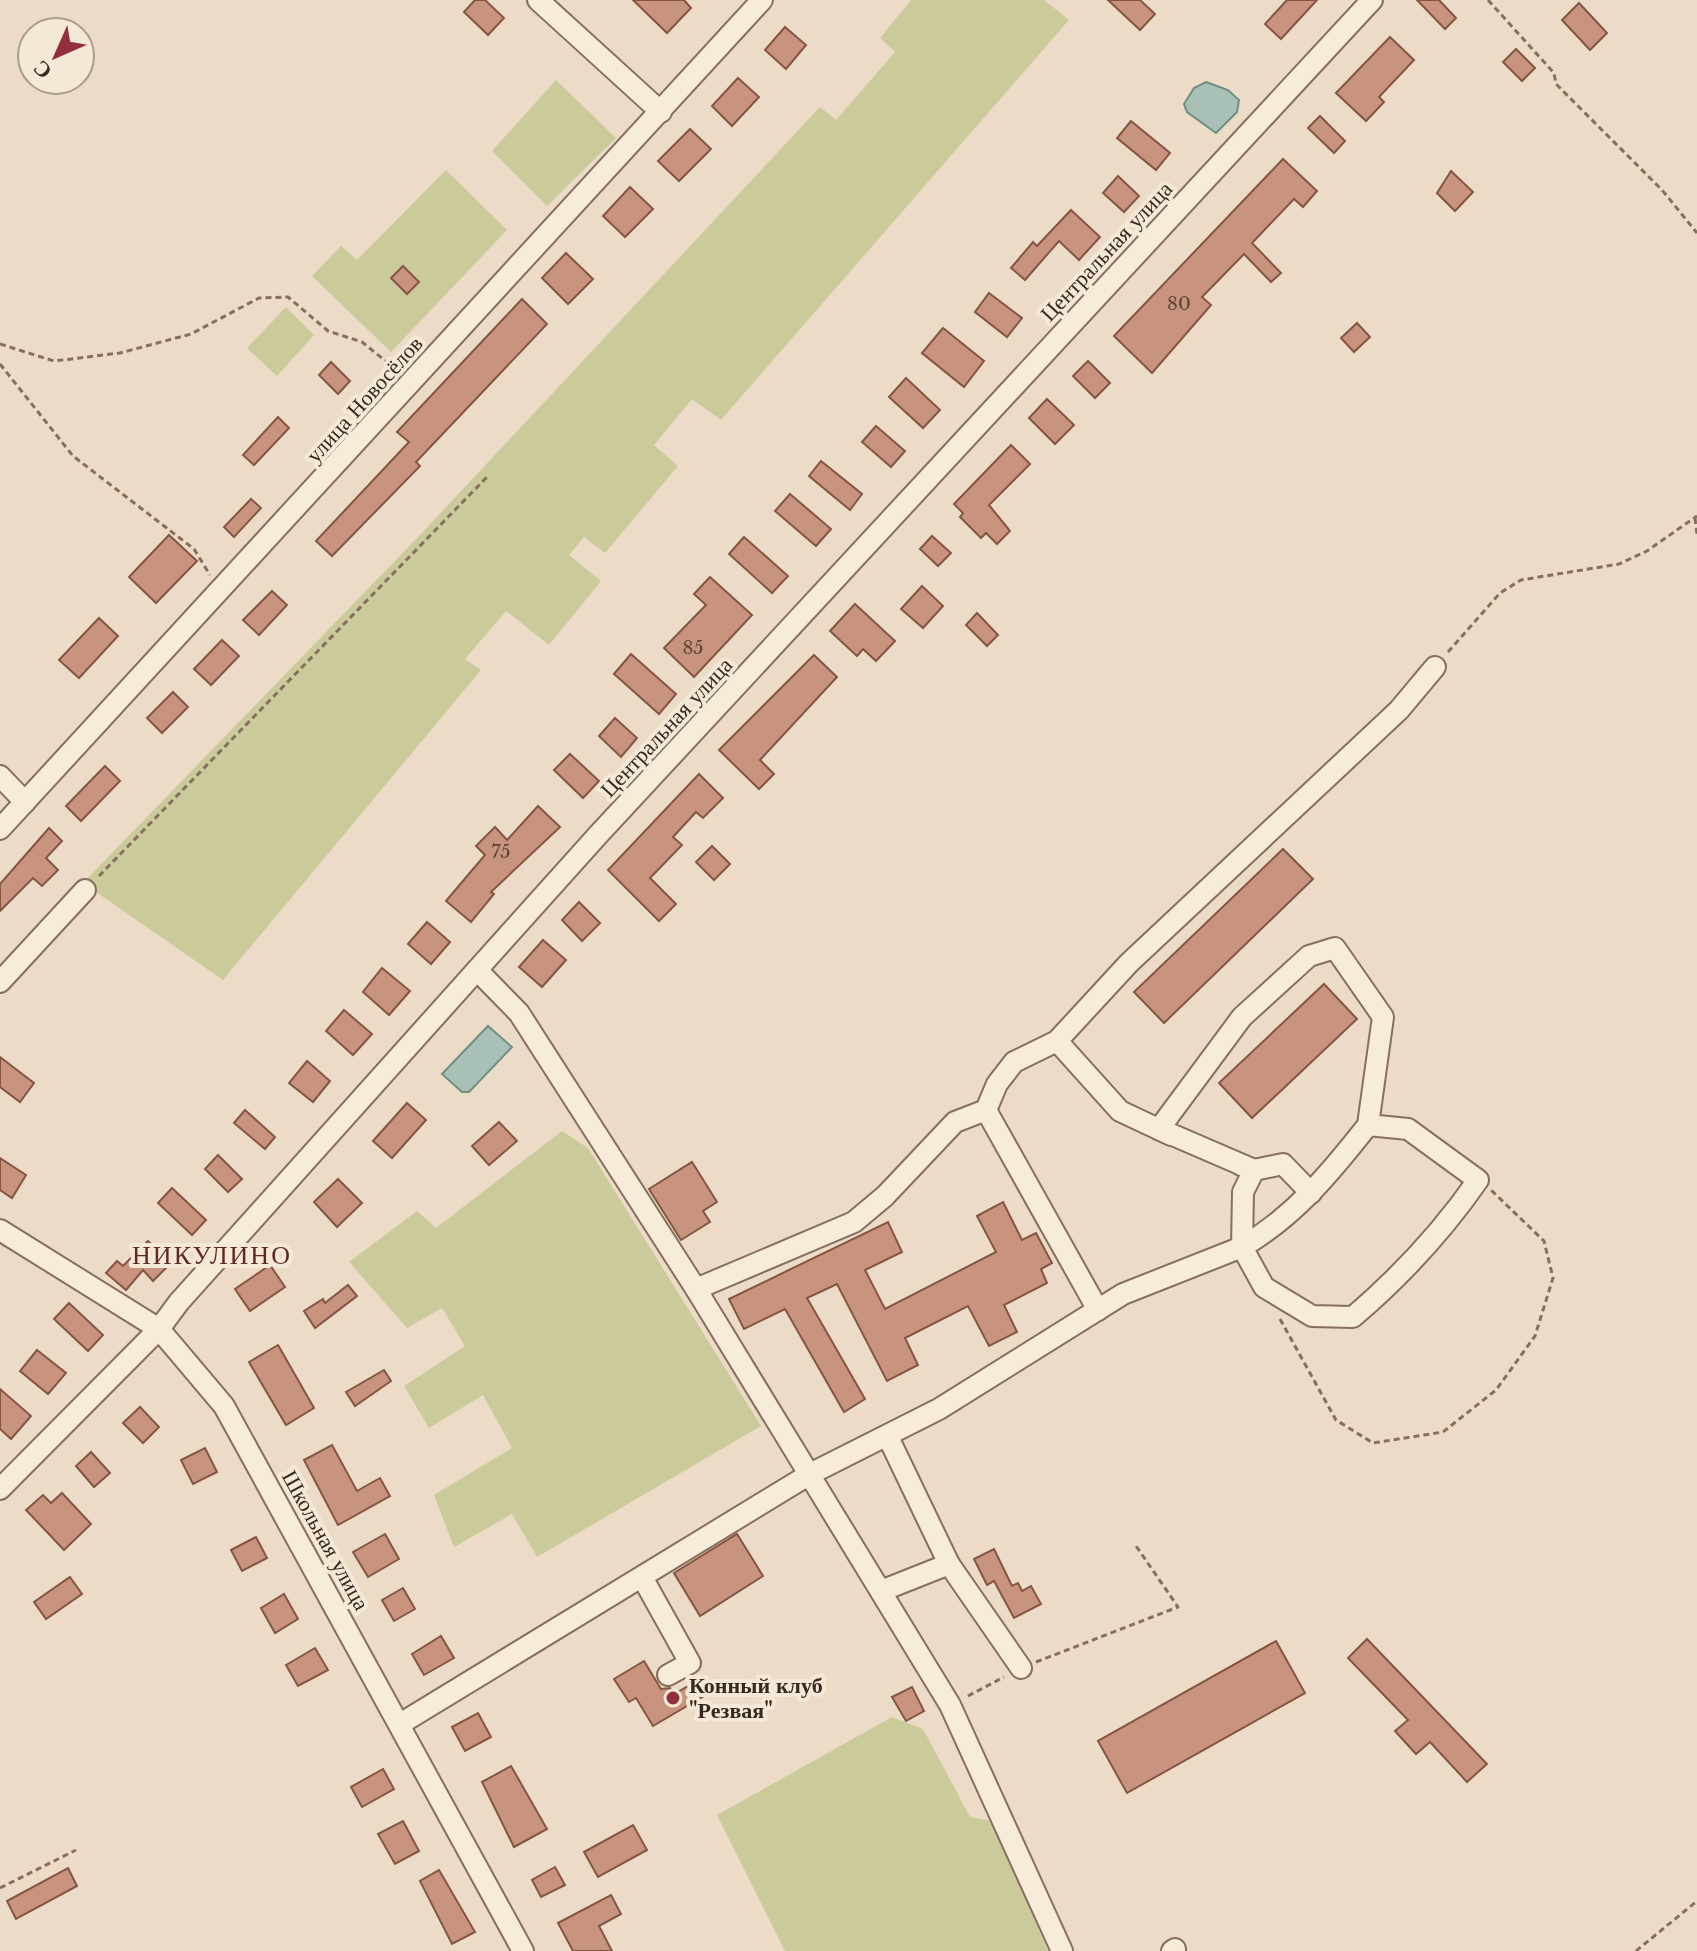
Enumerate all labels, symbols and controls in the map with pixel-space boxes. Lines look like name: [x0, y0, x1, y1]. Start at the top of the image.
north arrow: [16, 16, 96, 96]
text: С: [27, 55, 57, 85]
street label: Центральная улица: [1035, 176, 1178, 327]
house number: 80: [1167, 293, 1191, 315]
street label: улица Новосёлов: [300, 330, 428, 468]
house number: 85: [682, 637, 704, 659]
street label: Центральная улица: [595, 652, 738, 803]
house number: 75: [491, 841, 511, 863]
district label: НИКУЛИНО: [132, 1239, 292, 1271]
street label: Школьная улица: [276, 1466, 375, 1615]
place label: Конный клуб "Резвая": [689, 1672, 823, 1724]
marker: Конный клуб "Резвая": [664, 1689, 682, 1707]

